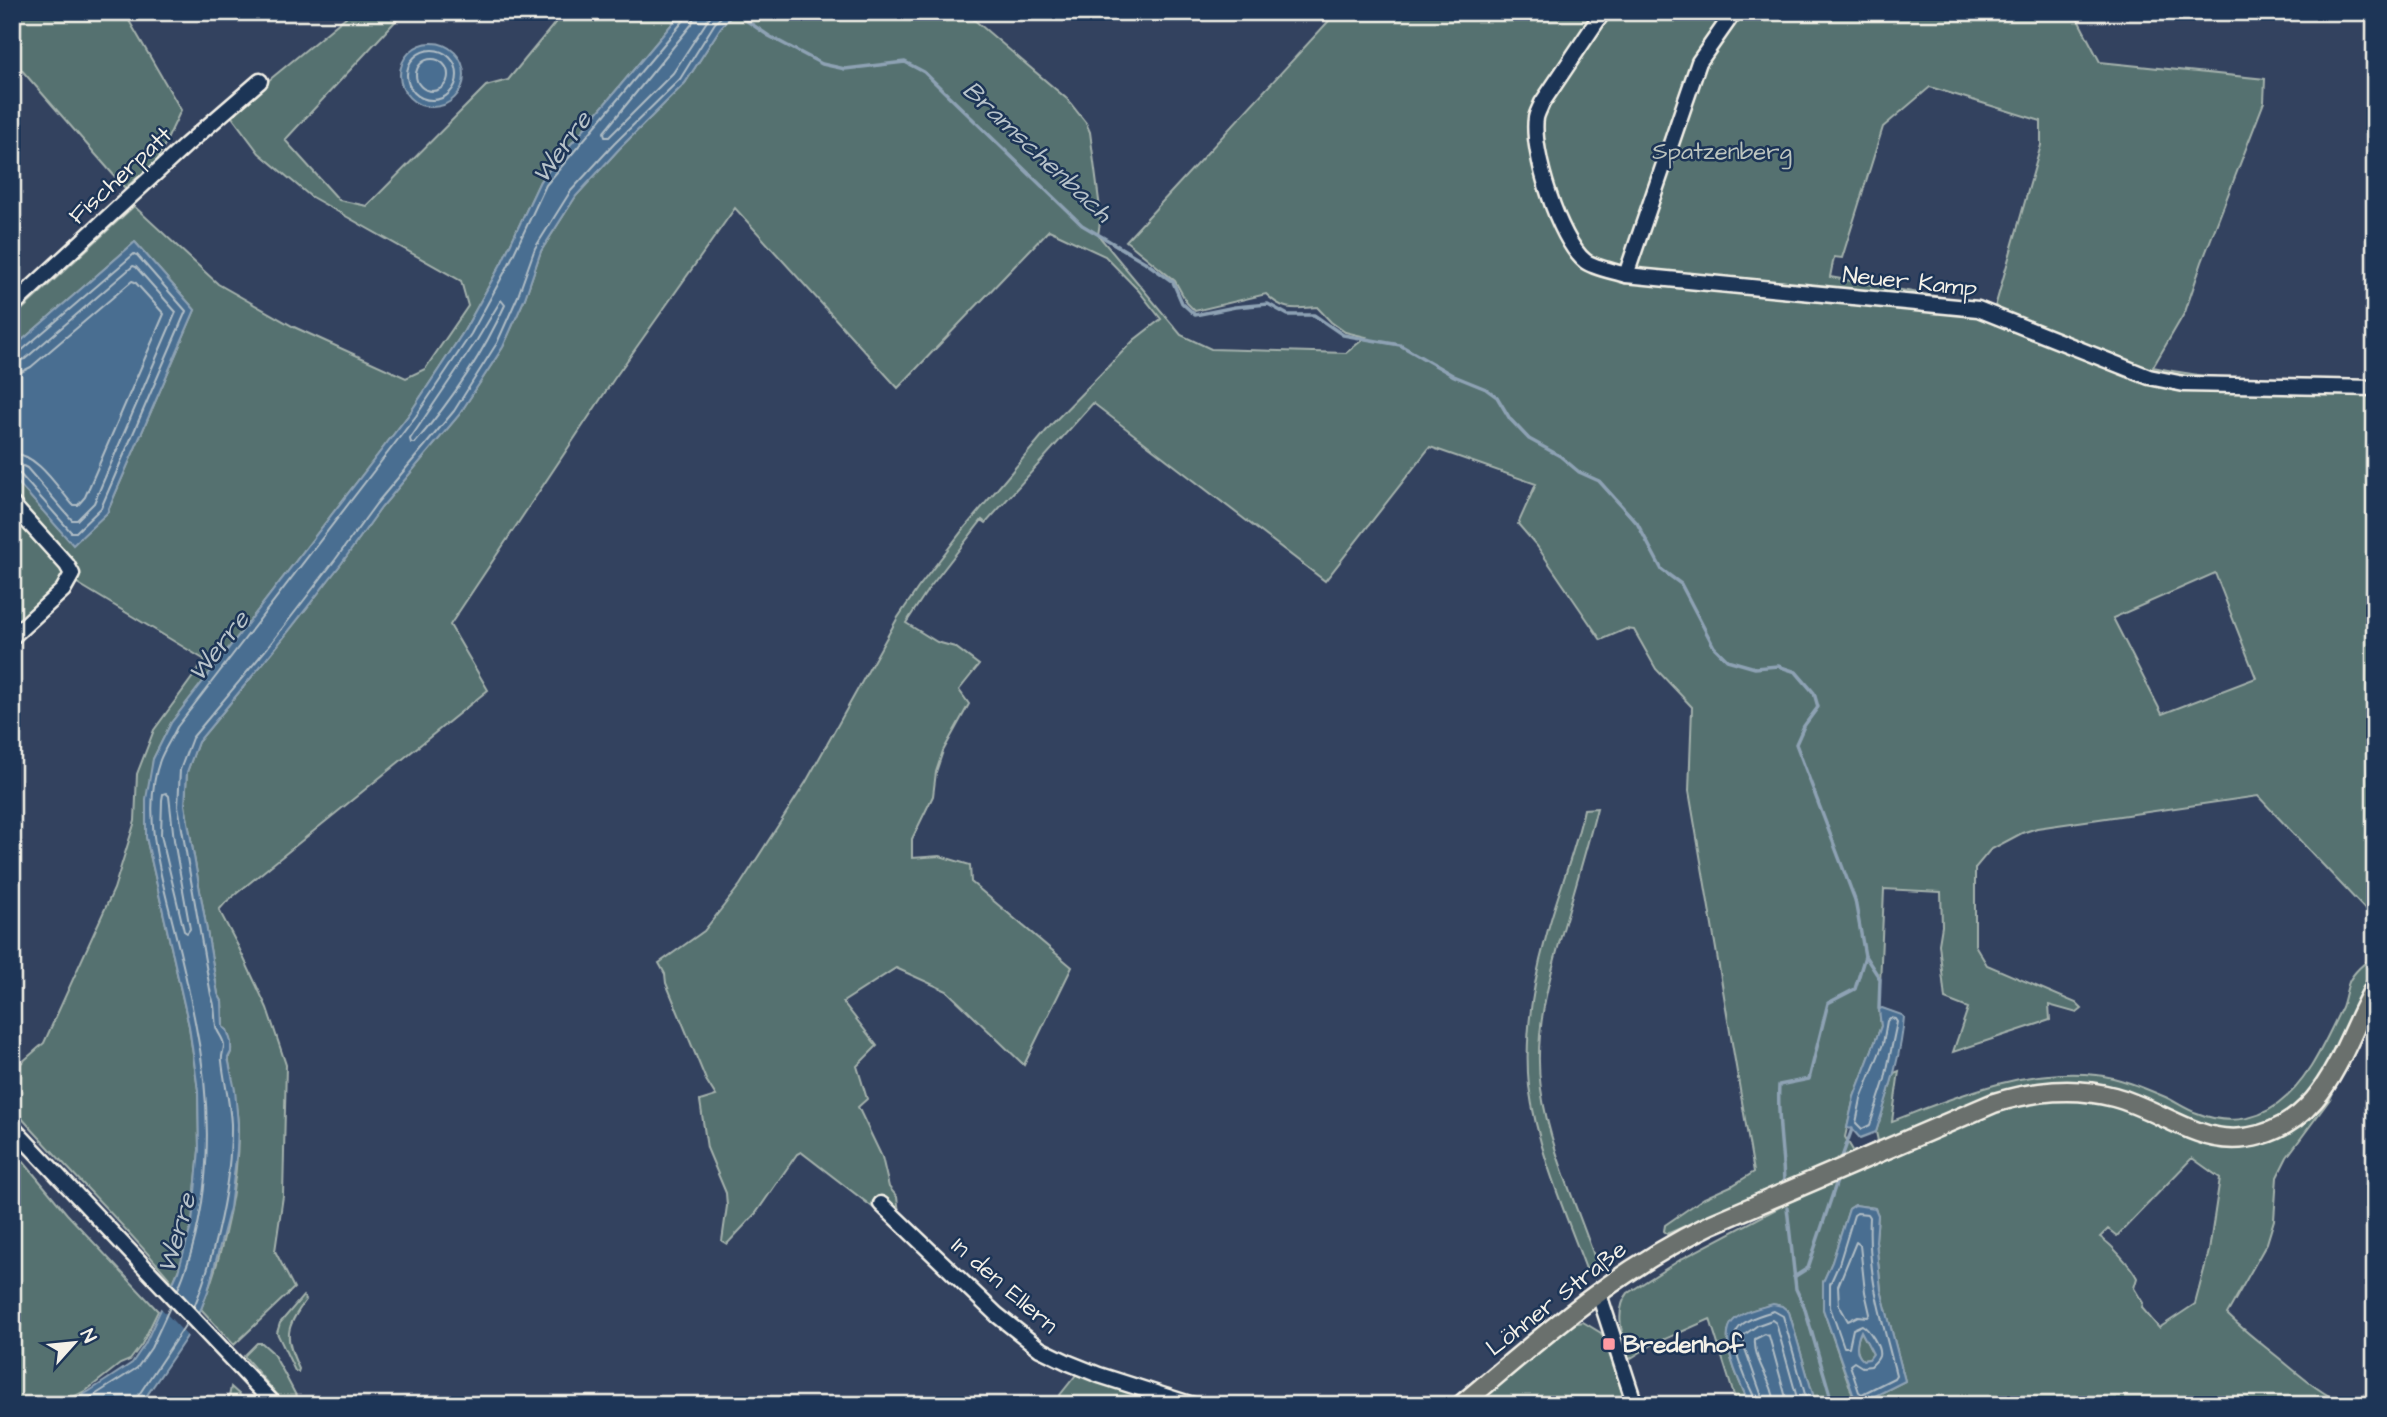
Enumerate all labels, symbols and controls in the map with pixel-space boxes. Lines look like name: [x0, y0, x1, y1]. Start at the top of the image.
water label: Bramschenbach: [955, 73, 1121, 231]
water label: Werre: [523, 103, 601, 191]
street label: Fischerpatt: [61, 119, 180, 233]
park label: Spatzenberg: [1652, 135, 1792, 170]
street label: Neuer Kamp: [1841, 258, 1979, 306]
water label: Werre: [180, 602, 259, 690]
water label: Werre: [148, 1187, 206, 1277]
street label: In den Ellern: [943, 1230, 1065, 1342]
street label: Löhner Straße: [1479, 1233, 1634, 1365]
north arrow: [38, 1308, 108, 1378]
text: N: [73, 1325, 103, 1347]
place label: Bredenhof: [1623, 1328, 1744, 1362]
marker: Bredenhof: [1601, 1336, 1617, 1352]

